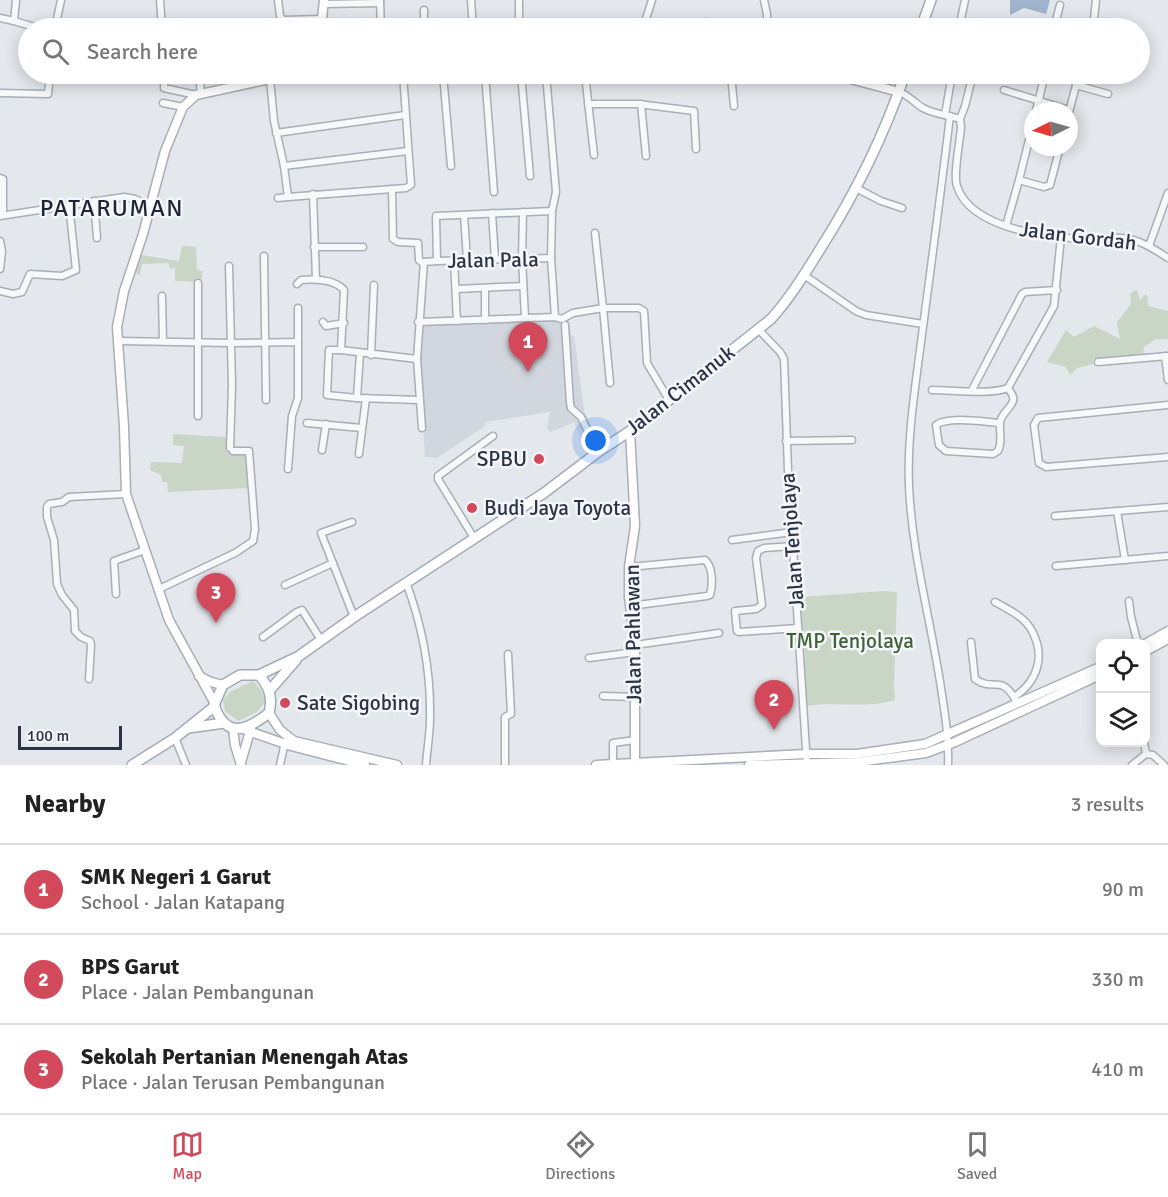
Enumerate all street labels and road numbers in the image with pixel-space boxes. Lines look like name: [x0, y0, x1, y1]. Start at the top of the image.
street label: Jalan Gordah: [1018, 216, 1138, 256]
street label: Jalan Pala: [447, 246, 539, 274]
street label: Jalan Cimanuk: [620, 339, 740, 441]
street label: Jalan Tenjolaya: [774, 472, 810, 610]
street label: Jalan Pahlawan: [619, 564, 647, 704]

